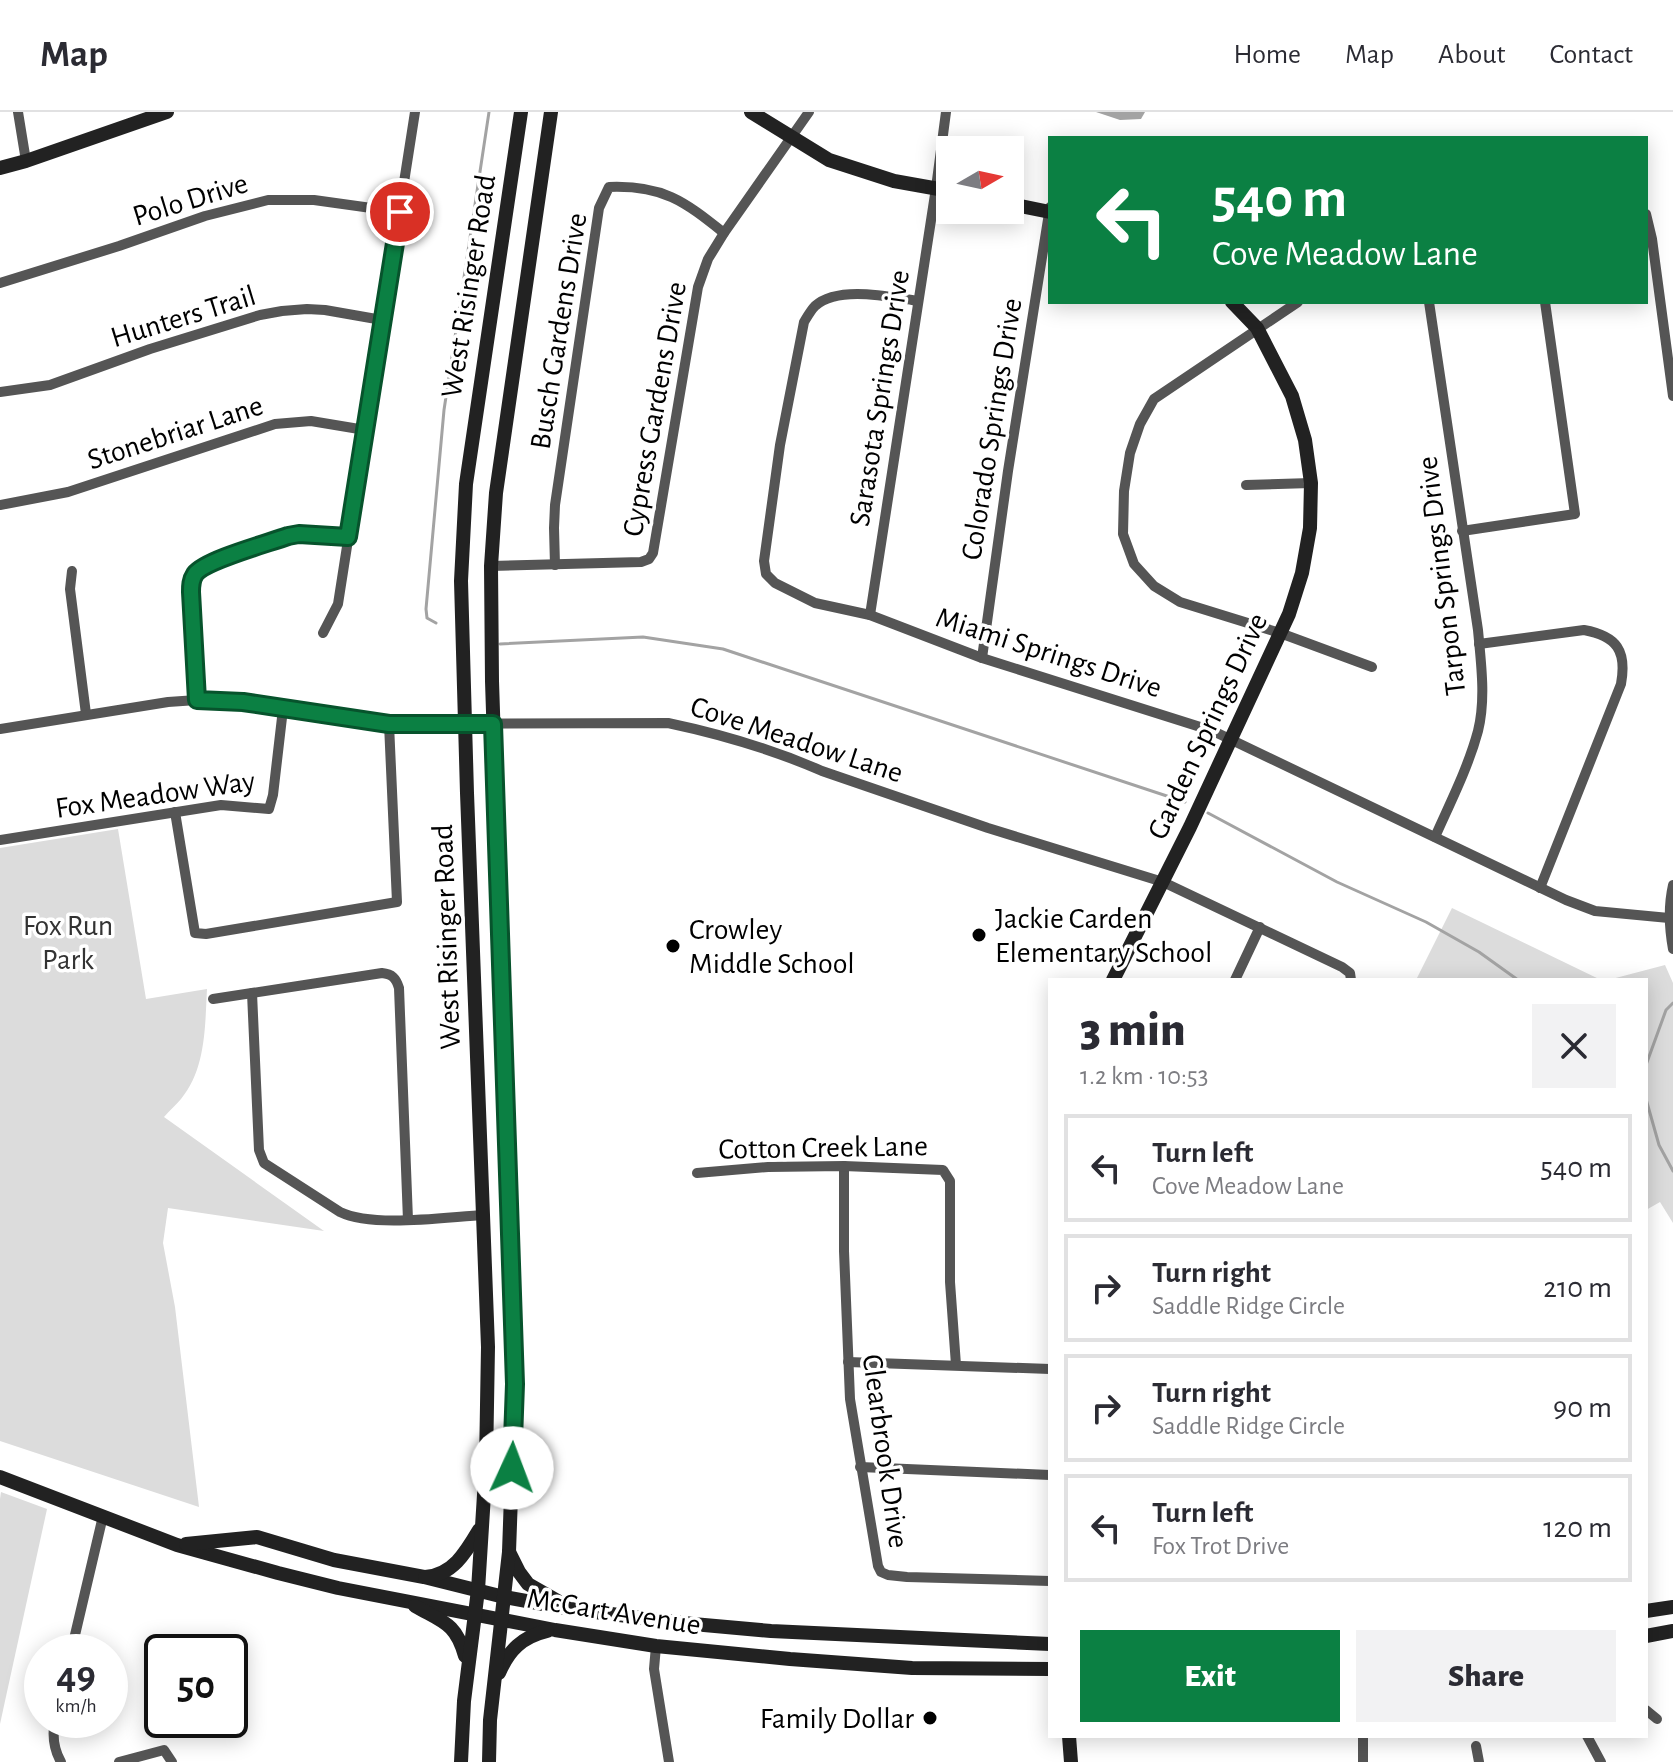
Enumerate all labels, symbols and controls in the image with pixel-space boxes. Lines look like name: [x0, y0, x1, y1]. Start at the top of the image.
text: Map: [40, 36, 108, 74]
text: Home: [1234, 41, 1301, 69]
text: Map: [1345, 41, 1394, 69]
text: About: [1438, 41, 1506, 69]
text: Contact: [1550, 41, 1633, 69]
north arrow: [936, 136, 1024, 224]
map controls: [936, 136, 1024, 224]
street label: Polo Drive: [129, 168, 251, 232]
icon: left: [1080, 168, 1184, 272]
text: 540 m: [1212, 171, 1347, 227]
street label: West Risinger Road: [437, 172, 501, 400]
pin: [366, 178, 434, 246]
icon: arrive: [378, 190, 422, 234]
street label: Busch Gardens Drive: [525, 211, 592, 451]
text: Cove Meadow Lane: [1212, 236, 1478, 272]
street label: Sarasota Springs Drive: [845, 268, 915, 529]
street label: Cypress Gardens Drive: [618, 280, 692, 539]
street label: Hunters Trail: [107, 281, 259, 353]
street label: Colorado Springs Drive: [956, 296, 1028, 562]
street label: Stonebriar Lane: [84, 390, 267, 475]
street label: Tarpon Springs Drive: [1412, 455, 1472, 697]
street label: Miami Springs Drive: [932, 602, 1165, 704]
street label: Garden Springs Drive: [1142, 609, 1273, 844]
street label: Cove Meadow Lane: [687, 691, 907, 788]
street label: Fox Meadow Way: [53, 766, 257, 824]
street label: West Risinger Road: [428, 824, 466, 1050]
place label: Jackie Carden Elementary School: [995, 904, 1213, 968]
park label: Fox Run Park: [23, 911, 113, 975]
place label: Crowley Middle School: [689, 915, 855, 979]
marker: Jackie Carden Elementary School: [970, 926, 988, 944]
marker: Crowley Middle School: [664, 937, 682, 955]
button: close: [1532, 1004, 1616, 1088]
text: 3 min: [1080, 1007, 1186, 1055]
text: 1.2 km · 10:53: [1080, 1063, 1208, 1089]
street label: Cotton Creek Lane: [718, 1131, 928, 1165]
text: Turn left: [1152, 1138, 1253, 1168]
icon: left: [1084, 1146, 1128, 1190]
text: 540 m: [1540, 1153, 1612, 1183]
text: Cove Meadow Lane: [1152, 1173, 1344, 1199]
text: Turn right: [1152, 1258, 1271, 1288]
icon: right: [1084, 1266, 1128, 1310]
text: 210 m: [1543, 1273, 1612, 1303]
text: Saddle Ridge Circle: [1152, 1293, 1345, 1319]
street label: Clearbrook Drive: [857, 1352, 913, 1550]
text: Turn right: [1152, 1378, 1271, 1408]
icon: right: [1084, 1386, 1128, 1430]
text: 90 m: [1553, 1393, 1612, 1423]
text: Saddle Ridge Circle: [1152, 1413, 1345, 1439]
position arrow: [470, 1426, 554, 1510]
text: Turn left: [1152, 1498, 1253, 1528]
icon: left: [1084, 1506, 1128, 1550]
text: 120 m: [1543, 1513, 1612, 1543]
text: Fox Trot Drive: [1152, 1533, 1289, 1559]
street label: McCart Avenue: [525, 1583, 703, 1641]
button: Exit: [1080, 1630, 1340, 1722]
button: Share: [1356, 1630, 1616, 1722]
speed limit sign: 50: [144, 1634, 248, 1738]
text: 49: [56, 1656, 96, 1696]
text: km/h: [55, 1696, 97, 1716]
place label: Family Dollar: [760, 1704, 914, 1734]
marker: Family Dollar: [921, 1709, 939, 1727]

